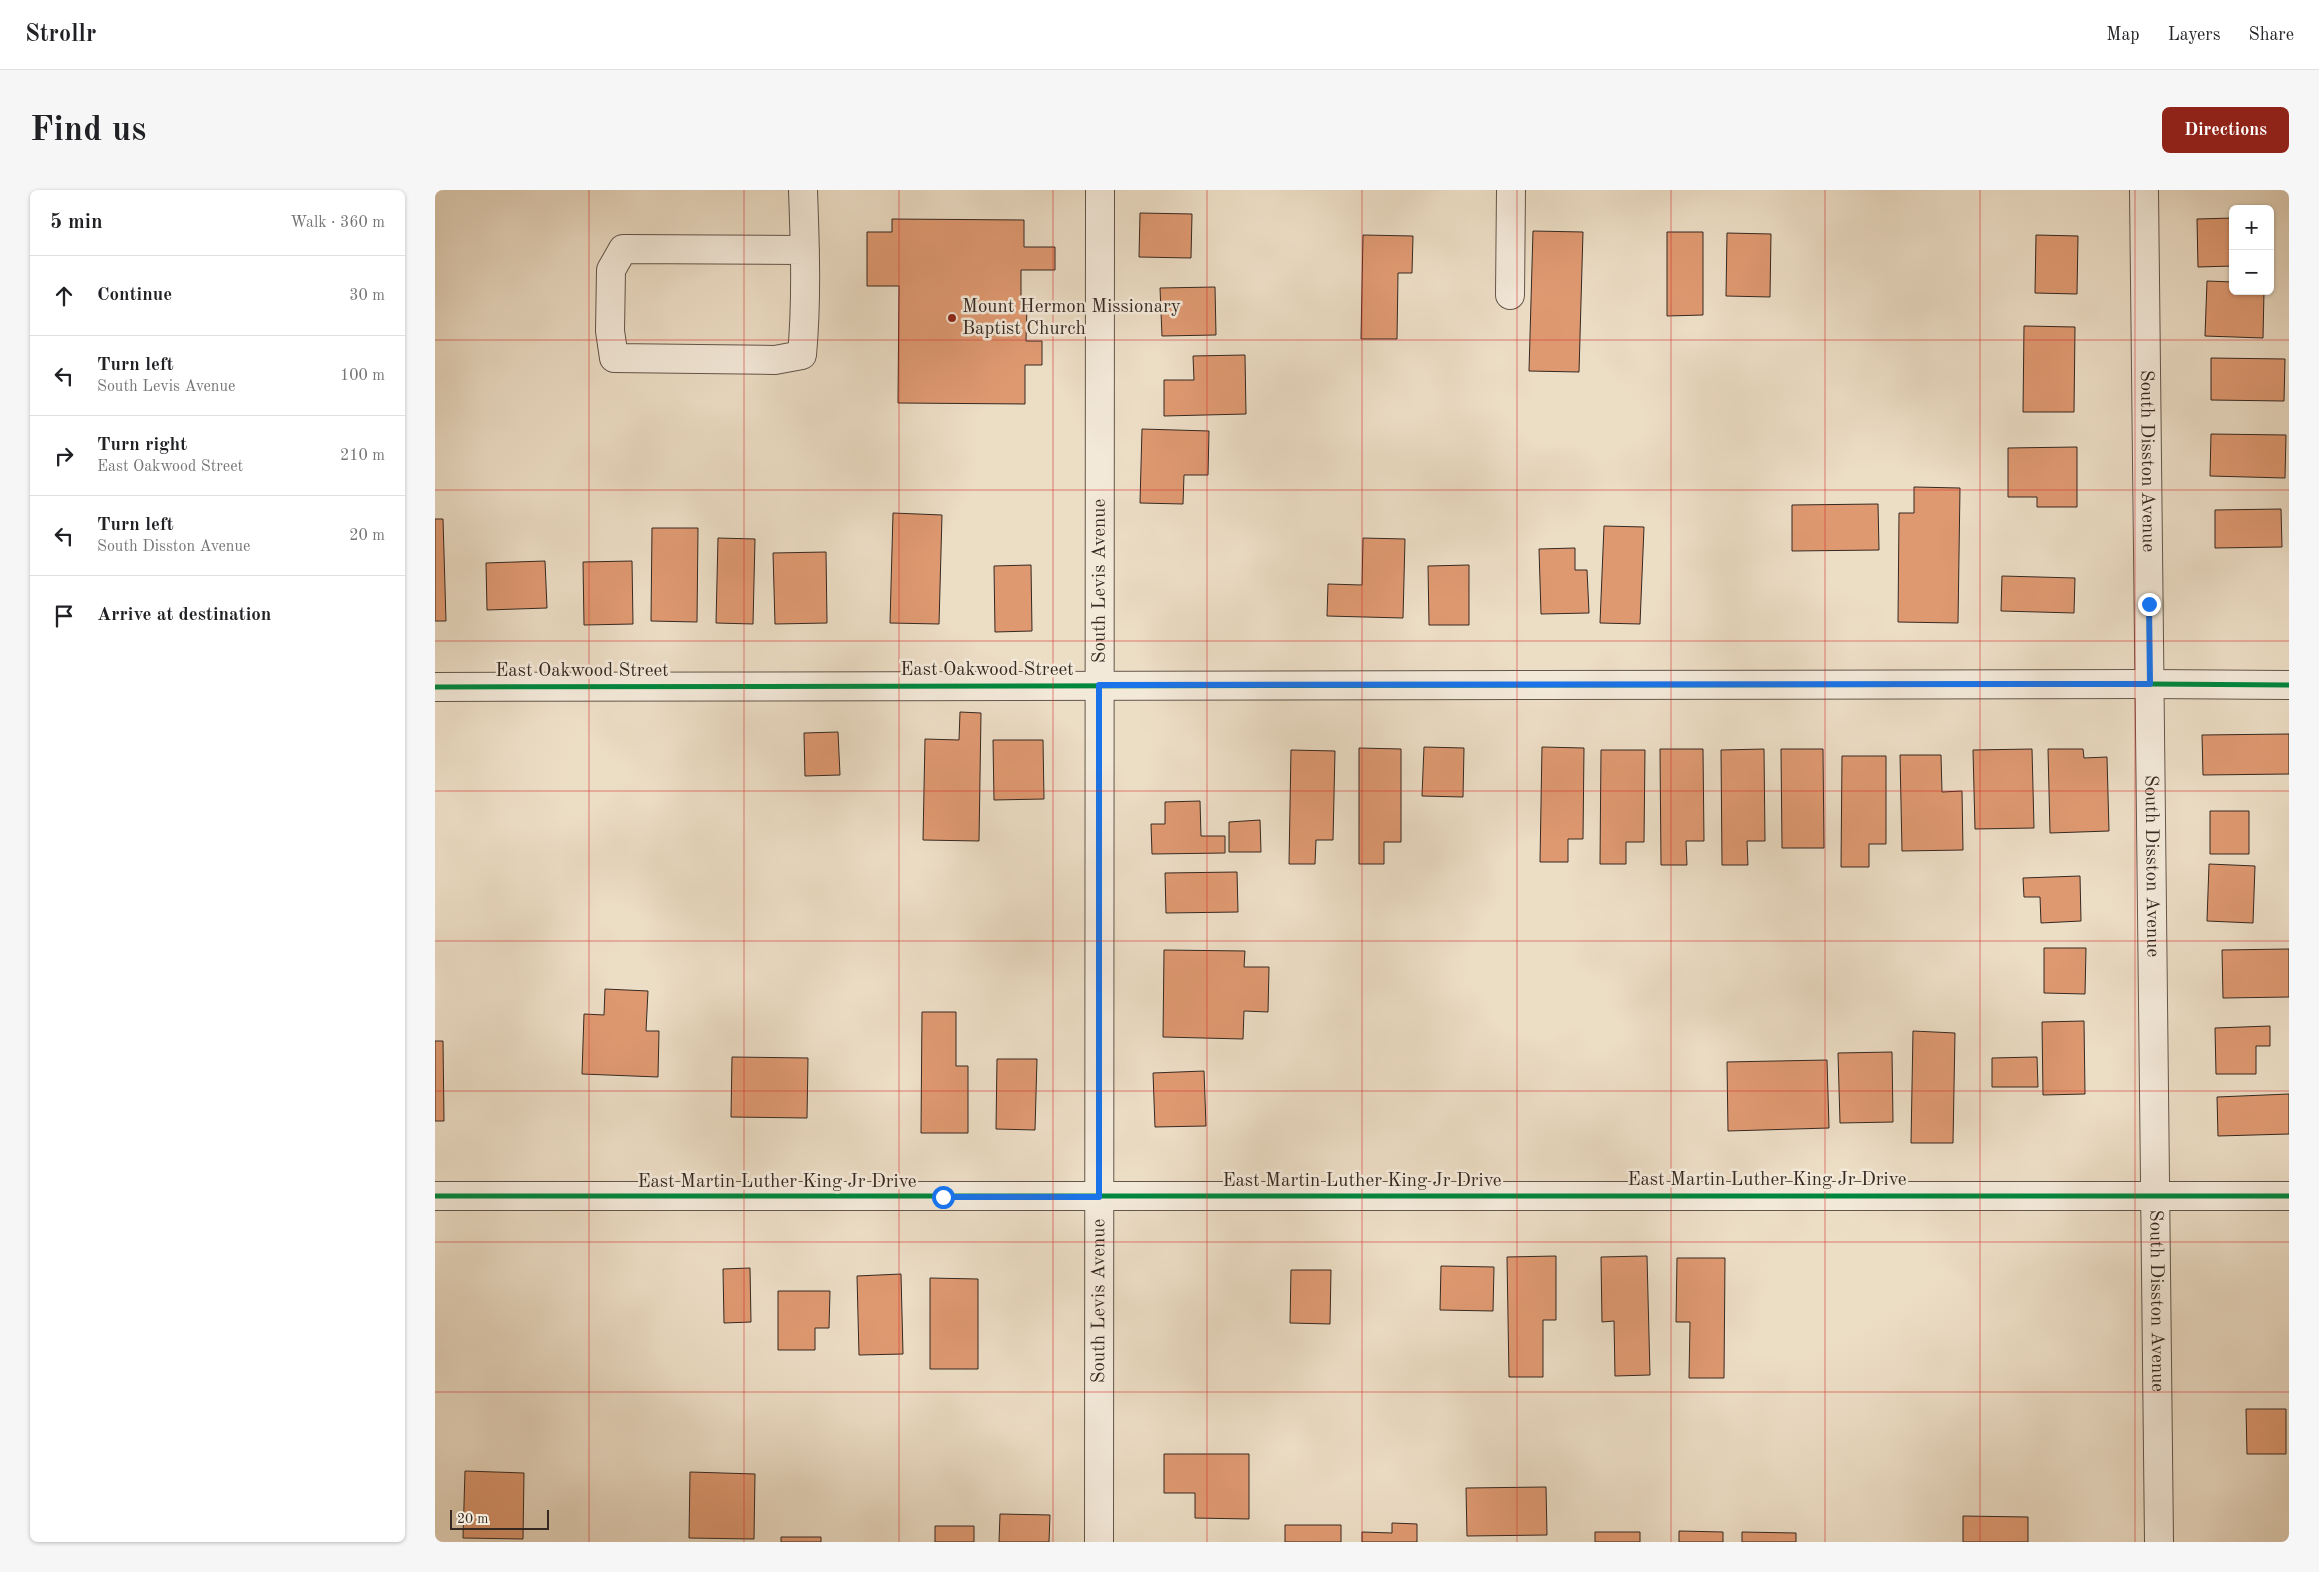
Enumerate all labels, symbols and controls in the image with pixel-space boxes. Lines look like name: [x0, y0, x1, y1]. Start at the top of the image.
text: Strollr: [25, 23, 96, 47]
text: Map: [2106, 26, 2140, 44]
text: Layers: [2168, 26, 2220, 44]
text: Share: [2248, 26, 2294, 44]
button: Directions: [2162, 107, 2289, 153]
text: Find us: [30, 113, 146, 148]
map controls: [2229, 205, 2274, 295]
button: +: [2229, 205, 2274, 250]
text: 5 min: [50, 212, 103, 233]
text: Walk · 360 m: [290, 215, 385, 231]
button: −: [2229, 250, 2274, 295]
icon: ahead: [50, 282, 78, 310]
text: Continue: [97, 286, 172, 305]
text: 30 m: [349, 288, 385, 304]
place label: Mount Hermon Missionary Baptist Church: [962, 298, 1181, 339]
marker: Mount Hermon Missionary Baptist Church: [946, 312, 958, 324]
text: Turn left: [97, 356, 174, 375]
icon: left: [50, 362, 78, 390]
text: 100 m: [340, 368, 385, 384]
street label: South Disston Avenue: [2136, 370, 2158, 552]
text: South Levis Avenue: [97, 379, 235, 395]
text: Turn right: [97, 436, 187, 455]
icon: right: [50, 442, 78, 470]
text: 210 m: [340, 448, 385, 464]
text: East Oakwood Street: [97, 459, 243, 475]
street label: South Levis Avenue: [1090, 499, 1109, 663]
text: Turn left: [97, 516, 174, 535]
icon: left: [50, 522, 78, 550]
text: 20 m: [349, 528, 385, 544]
text: South Disston Avenue: [97, 539, 250, 555]
route end: [2138, 593, 2161, 616]
icon: arrive: [50, 602, 78, 630]
text: Arrive at destination: [97, 606, 271, 625]
street label: East Oakwood Street: [900, 661, 1074, 680]
street label: East Oakwood Street: [495, 662, 669, 681]
street label: South Disston Avenue: [2141, 775, 2162, 957]
street label: East Martin Luther King Jr Drive: [1627, 1171, 1907, 1190]
street label: East Martin Luther King Jr Drive: [1222, 1172, 1502, 1191]
street label: East Martin Luther King Jr Drive: [637, 1173, 917, 1192]
route start: [932, 1186, 955, 1209]
street label: South Disston Avenue: [2146, 1210, 2167, 1392]
street label: South Levis Avenue: [1090, 1219, 1109, 1383]
scale bar: [450, 1507, 549, 1530]
text: 20 m: [457, 1512, 488, 1526]

